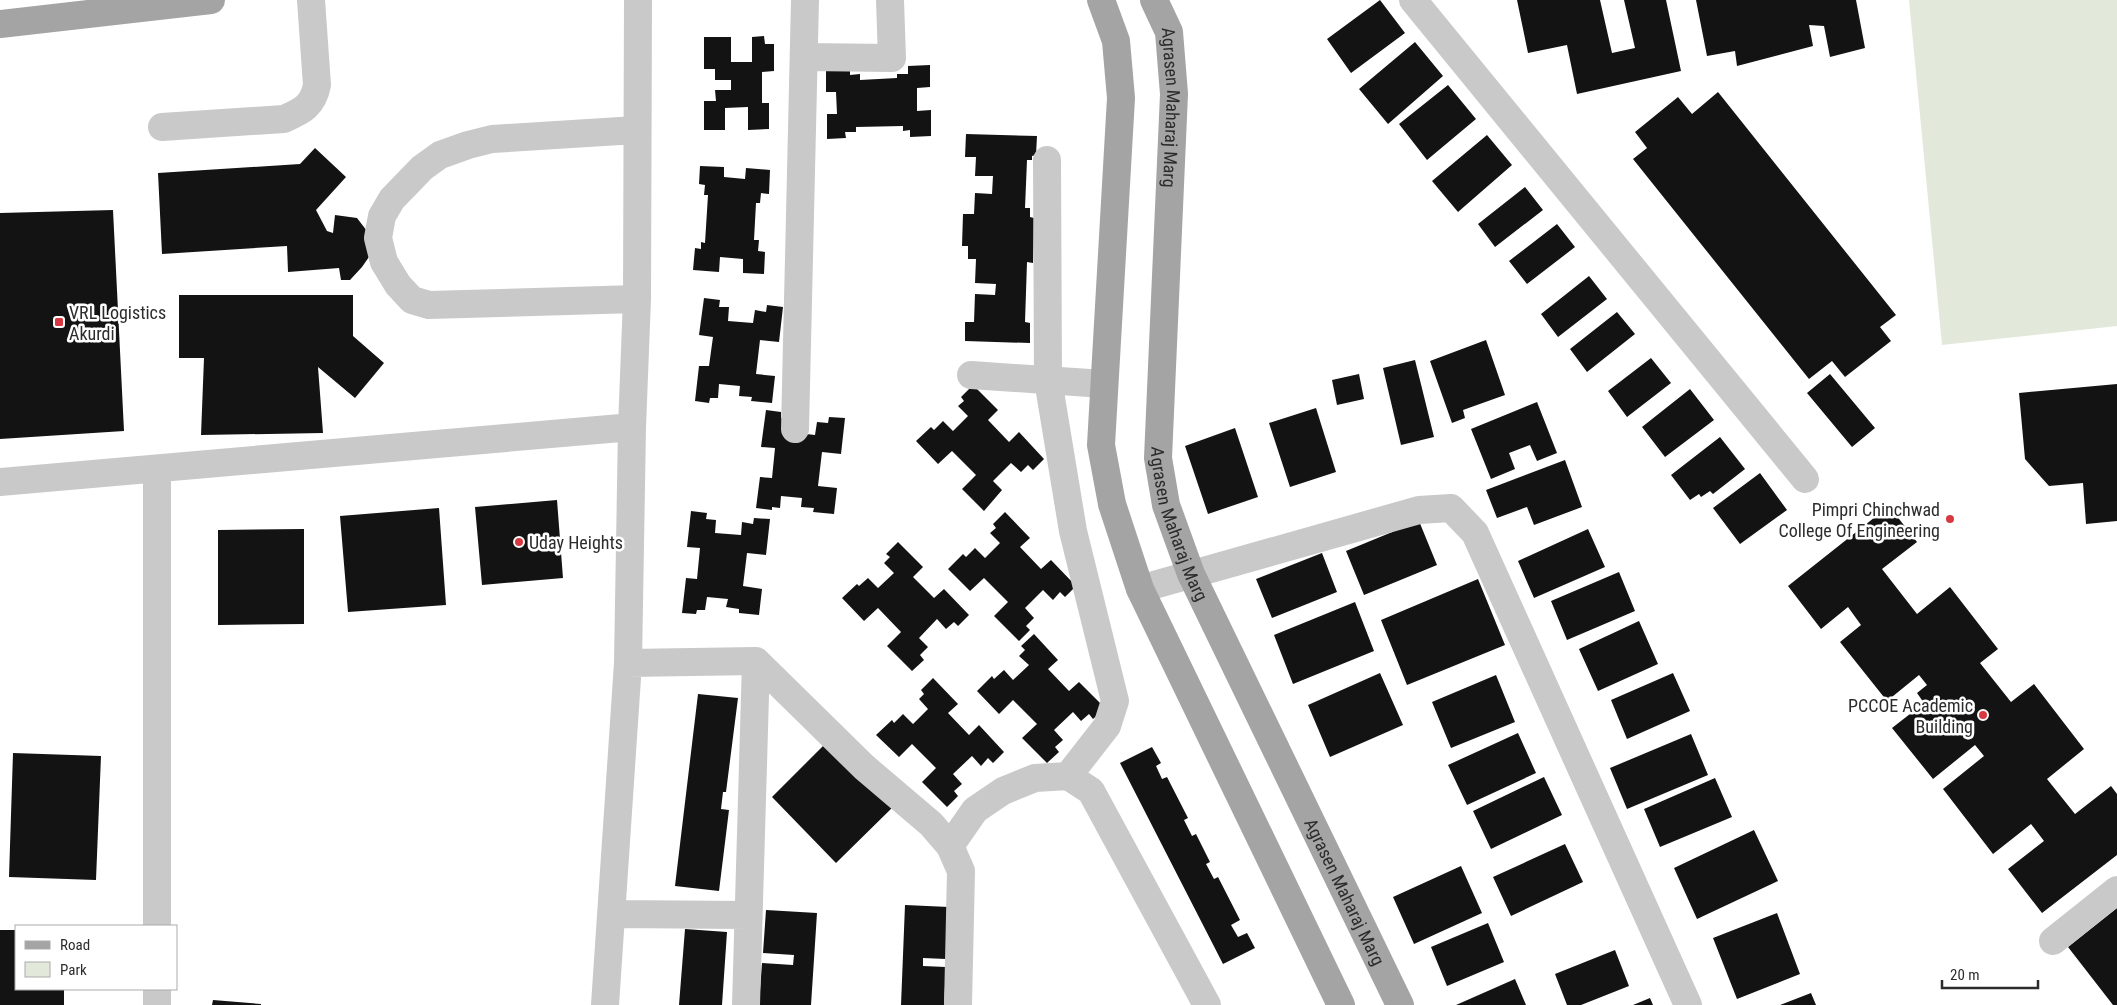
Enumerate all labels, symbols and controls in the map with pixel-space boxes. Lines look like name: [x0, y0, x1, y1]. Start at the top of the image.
street label: Agrasen Maharaj Marg: [1158, 27, 1185, 188]
place label: VRL Logistics Akurdi: [69, 302, 166, 344]
marker: VRL Logistics Akurdi: [53, 316, 65, 328]
street label: Agrasen Maharaj Marg: [1148, 446, 1213, 604]
place label: Pimpri Chinchwad College Of Engineering: [1778, 499, 1940, 541]
marker: Pimpri Chinchwad College Of Engineering: [1944, 513, 1956, 525]
place label: Uday Heights: [529, 532, 623, 553]
marker: Uday Heights: [513, 536, 525, 548]
place label: PCCOE Academic Building: [1848, 695, 1973, 737]
marker: PCCOE Academic Building: [1977, 709, 1989, 721]
street label: Agrasen Maharaj Marg: [1301, 815, 1390, 968]
legend: [15, 925, 178, 990]
text: Road: [60, 936, 90, 954]
scale bar: [1942, 958, 2038, 990]
text: Park: [60, 961, 87, 979]
text: 20 m: [1950, 966, 1980, 984]

